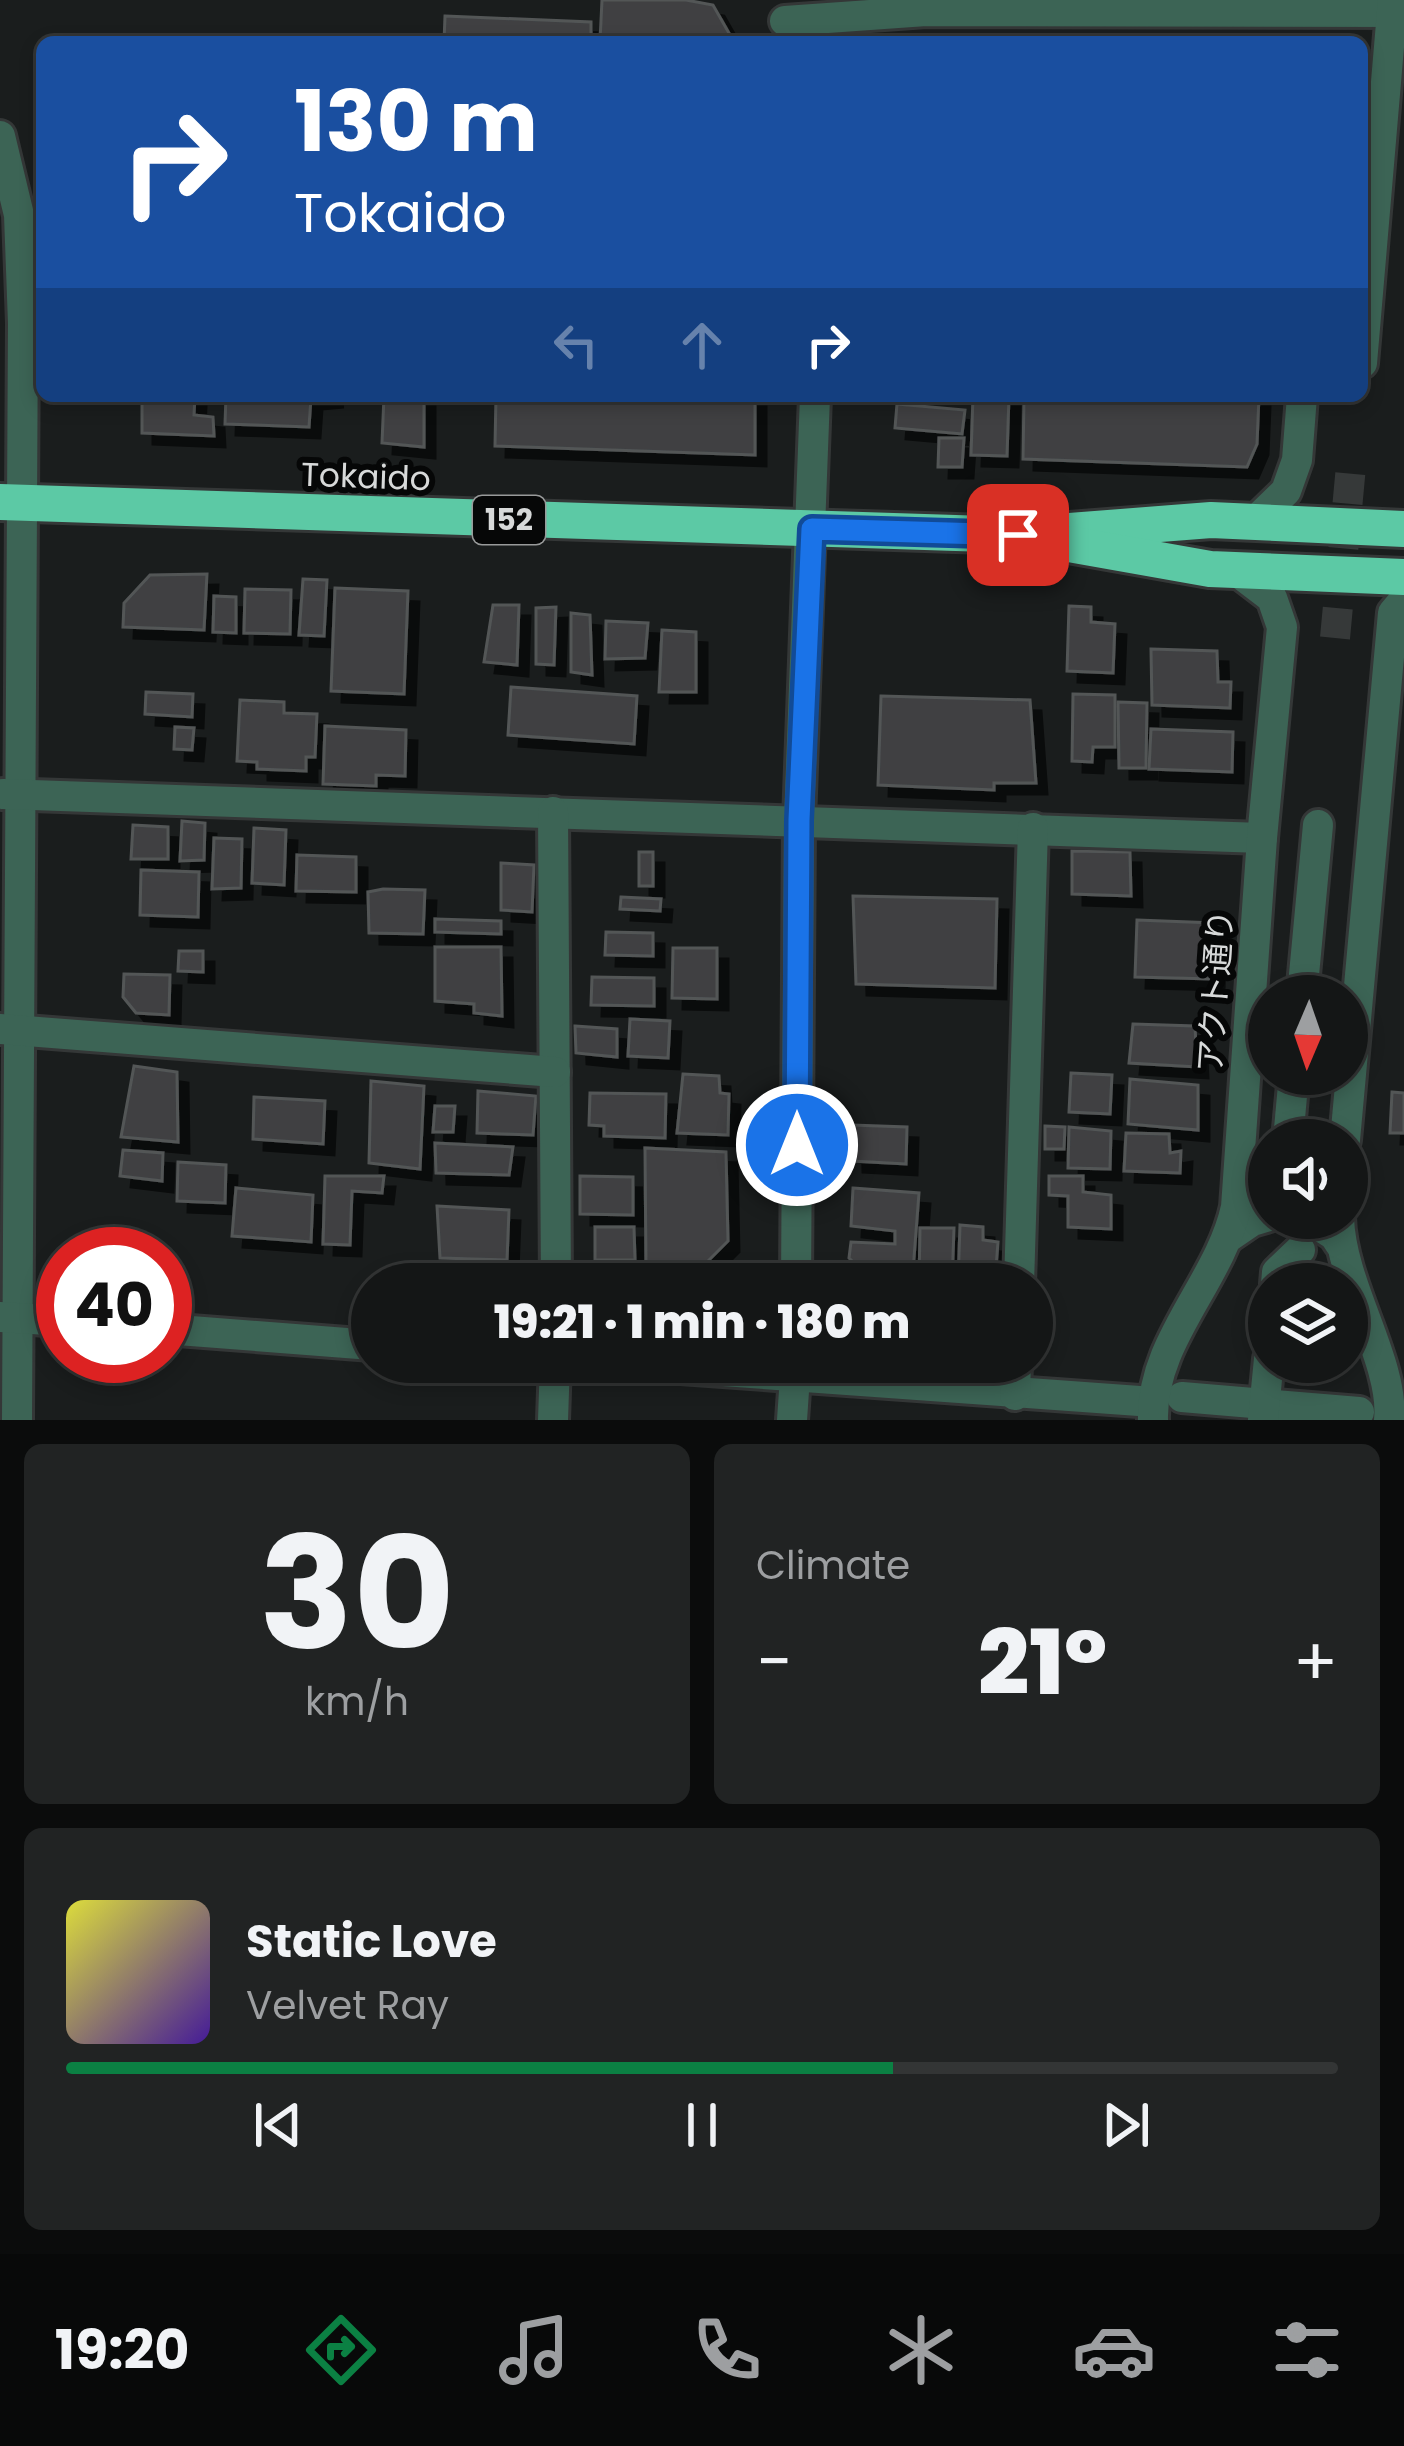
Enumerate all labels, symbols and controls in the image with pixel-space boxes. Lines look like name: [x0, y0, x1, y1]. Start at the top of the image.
text: 130 m: [294, 63, 538, 180]
icon: right: [96, 84, 252, 240]
text: Tokaido: [294, 175, 506, 251]
icon: left: [543, 312, 609, 378]
icon: ahead: [669, 312, 735, 378]
icon: right: [795, 312, 861, 378]
street label: Tokaido: [300, 451, 432, 502]
pin: [967, 484, 1069, 586]
road number: 152: [473, 496, 545, 544]
icon: arrive: [985, 502, 1051, 568]
street label: アクト通り: [1186, 908, 1245, 1074]
north arrow: [1248, 975, 1368, 1095]
map controls: [1248, 975, 1368, 1383]
position arrow: [734, 1082, 860, 1208]
button: sound: [1248, 1119, 1368, 1239]
speed limit sign: 40: [36, 1227, 192, 1383]
button: layers: [1248, 1263, 1368, 1383]
text: 19:21 · 1 min · 180 m: [494, 1291, 910, 1354]
text: 30: [259, 1484, 455, 1703]
text: Climate: [756, 1538, 910, 1593]
text: 21°: [978, 1599, 1107, 1726]
text: −: [756, 1616, 792, 1708]
text: +: [1293, 1616, 1338, 1708]
text: km/h: [305, 1674, 409, 1729]
text: Static Love: [246, 1910, 497, 1973]
text: Velvet Ray: [246, 1978, 449, 2033]
icon: previous: [245, 2092, 311, 2158]
icon: pause: [669, 2092, 735, 2158]
icon: next: [1093, 2092, 1159, 2158]
icon: directions: [299, 2308, 383, 2392]
icon: music: [492, 2308, 576, 2392]
icon: phone: [685, 2308, 769, 2392]
icon: climate: [879, 2308, 963, 2392]
icon: car: [1072, 2308, 1156, 2392]
icon: filters: [1265, 2308, 1349, 2392]
text: 19:20: [55, 2312, 190, 2388]

